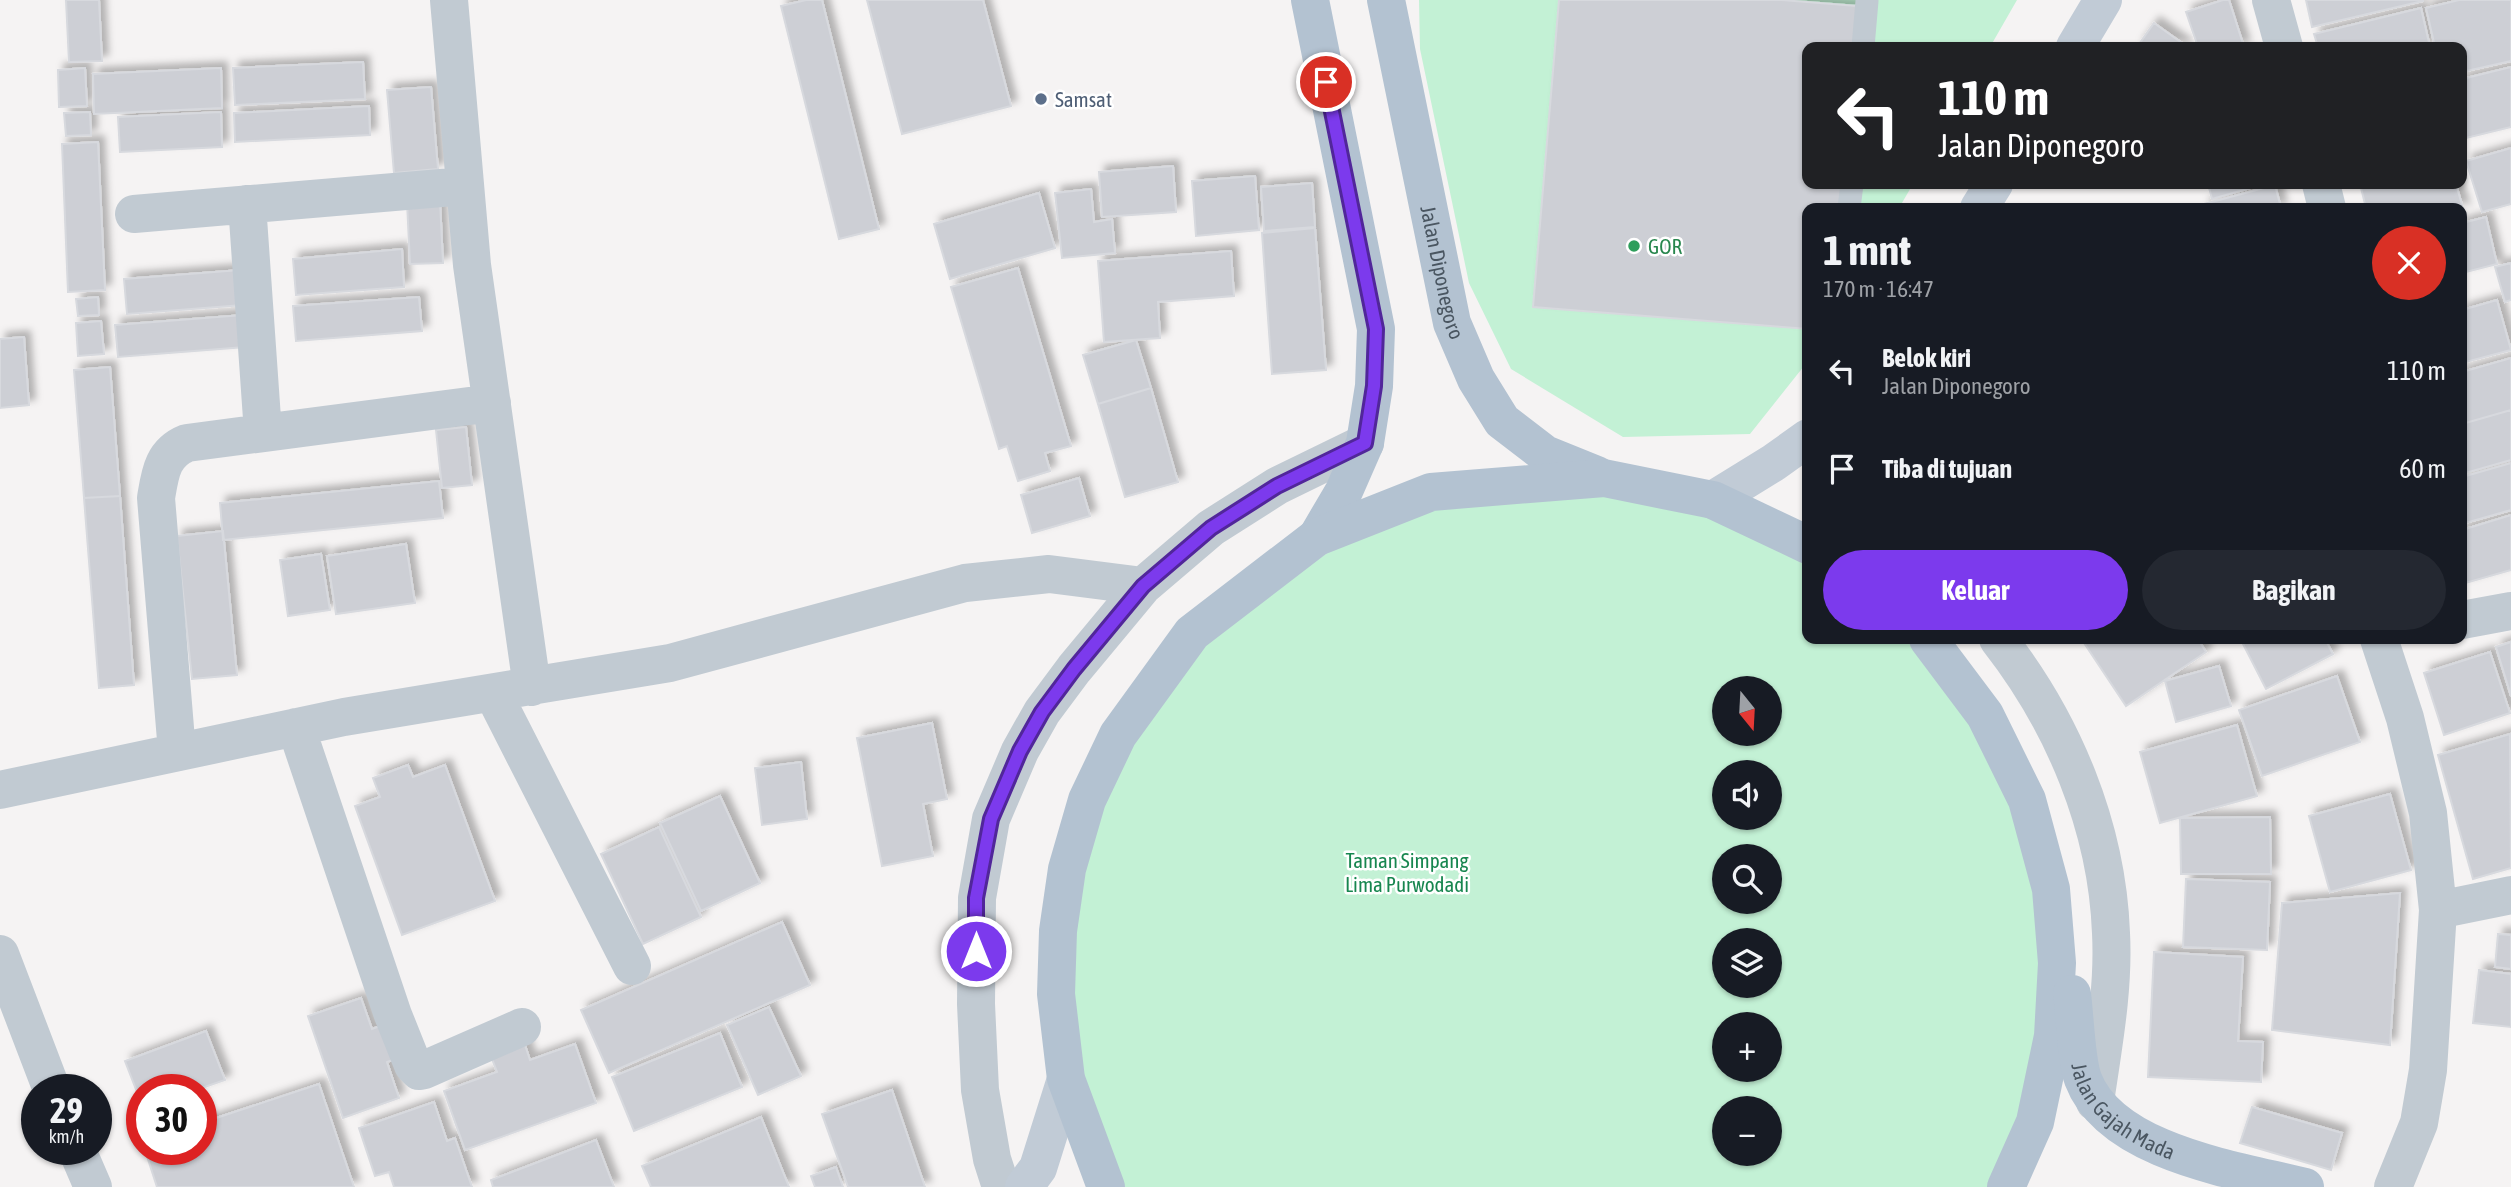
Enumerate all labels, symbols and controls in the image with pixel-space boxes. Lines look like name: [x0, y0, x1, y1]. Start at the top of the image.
pin: [1296, 52, 1356, 112]
icon: arrive: [1307, 63, 1345, 101]
text: 110 m: [1938, 69, 2049, 125]
icon: left: [1823, 70, 1914, 161]
place label: Samsat: [1055, 87, 1112, 111]
marker: Samsat: [1033, 91, 1049, 107]
text: Jalan Diponegoro: [1938, 127, 2145, 164]
street label: Jalan Diponegoro: [1416, 203, 1469, 343]
text: 1 mnt: [1823, 226, 1911, 274]
button: close: [2372, 226, 2446, 300]
place label: GOR: [1648, 234, 1682, 258]
marker: GOR: [1626, 238, 1642, 254]
text: 170 m · 16:47: [1823, 276, 1934, 302]
text: Belok kiri: [1882, 343, 1971, 373]
icon: left: [1823, 352, 1861, 390]
text: 110 m: [2387, 356, 2446, 386]
text: Jalan Diponegoro: [1882, 373, 2030, 399]
icon: arrive: [1823, 450, 1861, 488]
text: Tiba di tujuan: [1882, 454, 2012, 484]
text: 60 m: [2399, 454, 2446, 484]
button: Keluar: [1823, 550, 2128, 630]
button: Bagikan: [2142, 550, 2446, 630]
north arrow: [1712, 676, 1782, 746]
map controls: [1712, 676, 1782, 1166]
button: sound: [1712, 760, 1782, 830]
button: search: [1712, 844, 1782, 914]
park label: Taman Simpang Lima Purwodadi: [1345, 848, 1469, 896]
position arrow: [939, 914, 1013, 988]
button: layers: [1712, 928, 1782, 998]
button: +: [1712, 1012, 1782, 1082]
street label: Jalan Gajah Mada: [2067, 1061, 2178, 1164]
speed limit sign: 30: [126, 1074, 217, 1165]
text: 29: [50, 1090, 83, 1130]
button: −: [1712, 1096, 1782, 1166]
text: km/h: [49, 1126, 84, 1147]

